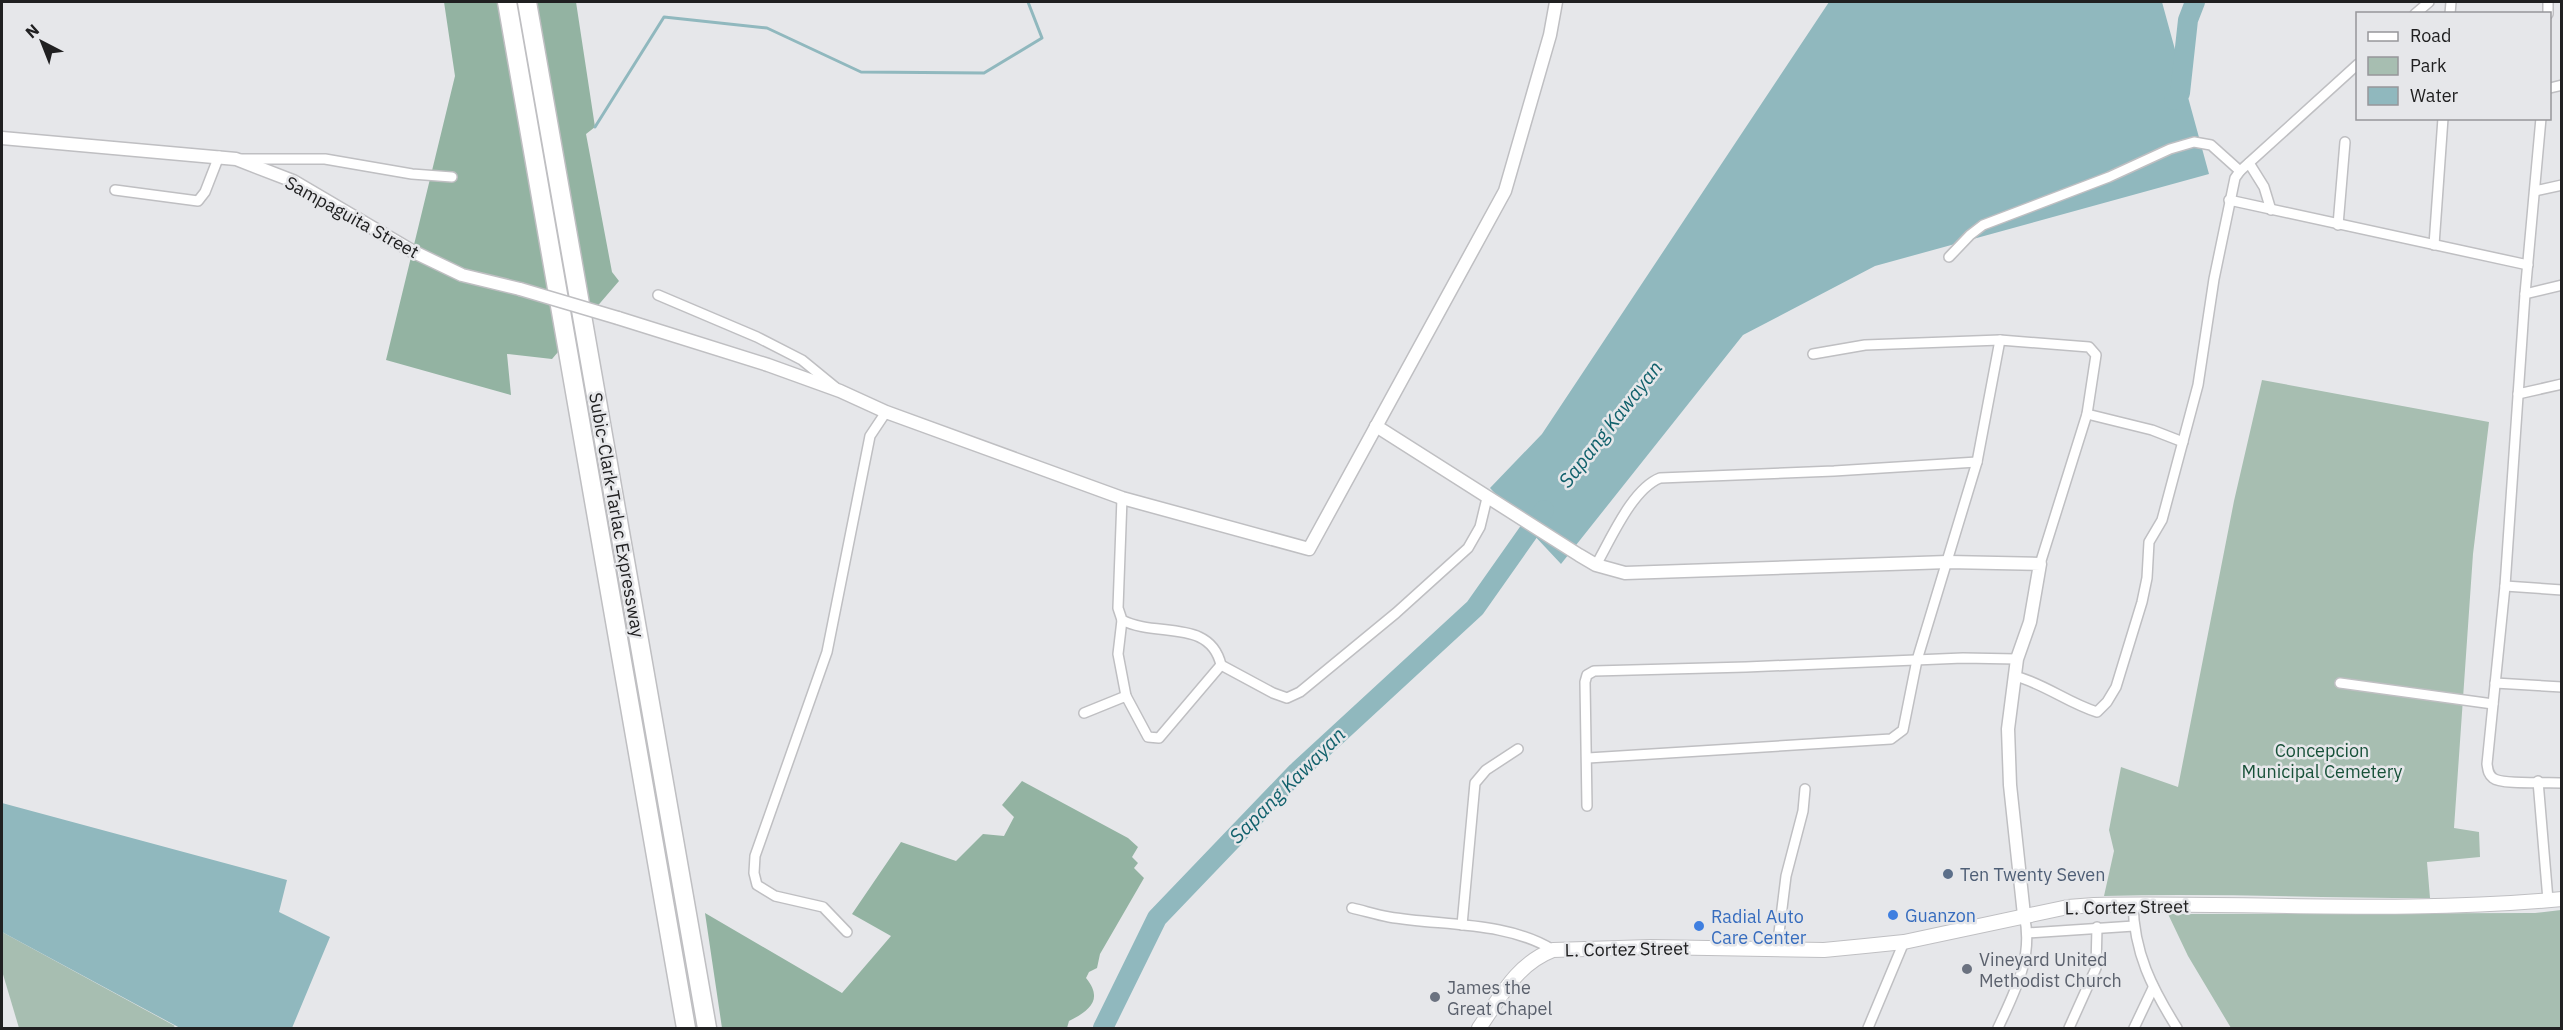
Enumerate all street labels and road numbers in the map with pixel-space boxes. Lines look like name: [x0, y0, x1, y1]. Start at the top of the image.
street label: Sampaguita Street: [281, 171, 423, 263]
street label: Subic-Clark-Tarlac Expressway: [584, 391, 650, 639]
street label: L. Cortez Street: [2065, 894, 2189, 920]
street label: L. Cortez Street: [1565, 936, 1689, 962]

